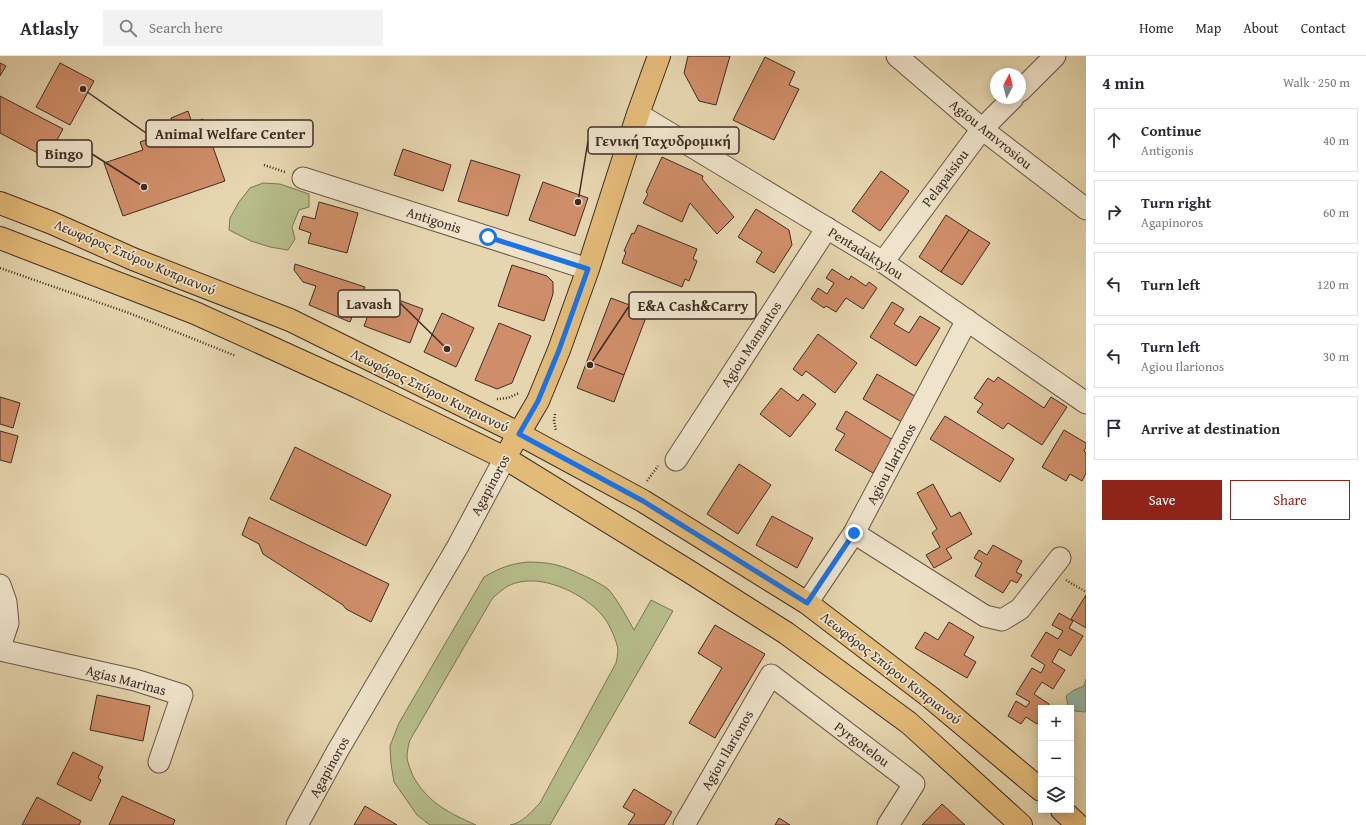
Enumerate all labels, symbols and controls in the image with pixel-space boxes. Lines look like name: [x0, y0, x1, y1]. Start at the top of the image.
search box: [103, 10, 383, 46]
text: Atlasly: [20, 14, 79, 42]
icon: search: [117, 17, 139, 39]
text: Search here: [149, 17, 223, 38]
text: Home: [1139, 18, 1174, 38]
text: Map: [1196, 18, 1221, 38]
text: About: [1243, 18, 1279, 38]
text: Contact: [1301, 18, 1346, 38]
north arrow: [990, 68, 1026, 104]
text: 4 min: [1102, 70, 1144, 95]
text: Walk · 250 m: [1283, 73, 1350, 92]
street label: Agiou Amvrosiou: [945, 94, 1037, 174]
callout: Animal Welfare Center: [146, 120, 313, 147]
text: Continue: [1141, 120, 1202, 141]
text: Animal Welfare Center: [155, 123, 305, 144]
callout: Γενική Ταχυδρομική: [588, 127, 739, 154]
icon: ahead: [1103, 129, 1125, 151]
text: Γενική Ταχυδρομική: [595, 130, 731, 151]
text: 40 m: [1323, 131, 1349, 150]
callout: Bingo: [37, 140, 92, 167]
text: Antigonis: [1141, 141, 1194, 160]
text: Bingo: [45, 143, 83, 164]
street label: Pelapaisiou: [917, 145, 973, 211]
text: Turn right: [1141, 192, 1212, 213]
icon: right: [1103, 201, 1125, 223]
street label: Antigonis: [404, 202, 464, 238]
text: 60 m: [1323, 203, 1349, 222]
text: Agapinoros: [1141, 213, 1203, 232]
street label: Λεωφόρος Σπύρου Κυπριανού: [51, 214, 219, 300]
street label: Pentadaktylou: [825, 222, 908, 284]
route start: [479, 228, 497, 246]
icon: left: [1103, 273, 1125, 295]
text: Turn left: [1141, 274, 1200, 295]
text: 120 m: [1317, 275, 1349, 294]
callout: Lavash: [338, 290, 400, 317]
callout: E&A Cash&Carry: [629, 292, 756, 319]
text: Lavash: [346, 293, 392, 314]
text: E&A Cash&Carry: [637, 295, 749, 316]
street label: Agiou Mamantos: [716, 297, 786, 391]
text: Turn left: [1141, 336, 1200, 357]
street label: Λεωφόρος Σπύρου Κυπριανού: [348, 343, 512, 437]
icon: left: [1103, 345, 1125, 367]
text: 30 m: [1323, 347, 1349, 366]
text: Agiou Ilarionos: [1141, 357, 1224, 376]
icon: arrive: [1103, 417, 1125, 439]
text: Arrive at destination: [1141, 418, 1280, 439]
street label: Agiou Ilarionos: [861, 420, 921, 508]
street label: Agapinoros: [465, 451, 515, 519]
button: Save: [1102, 480, 1222, 520]
button: Share: [1230, 480, 1350, 520]
route end: [845, 524, 863, 542]
street label: Λεωφόρος Σπύρου Κυπριανού: [817, 607, 965, 729]
street label: Agias Marinas: [84, 660, 168, 700]
map controls: [1038, 705, 1074, 813]
button: +: [1038, 705, 1074, 741]
street label: Agiou Ilarionos: [696, 706, 758, 794]
street label: Pyrgotelou: [830, 717, 894, 772]
street label: Agapinoros: [304, 733, 354, 801]
button: −: [1038, 741, 1074, 777]
button: layers: [1038, 777, 1074, 813]

